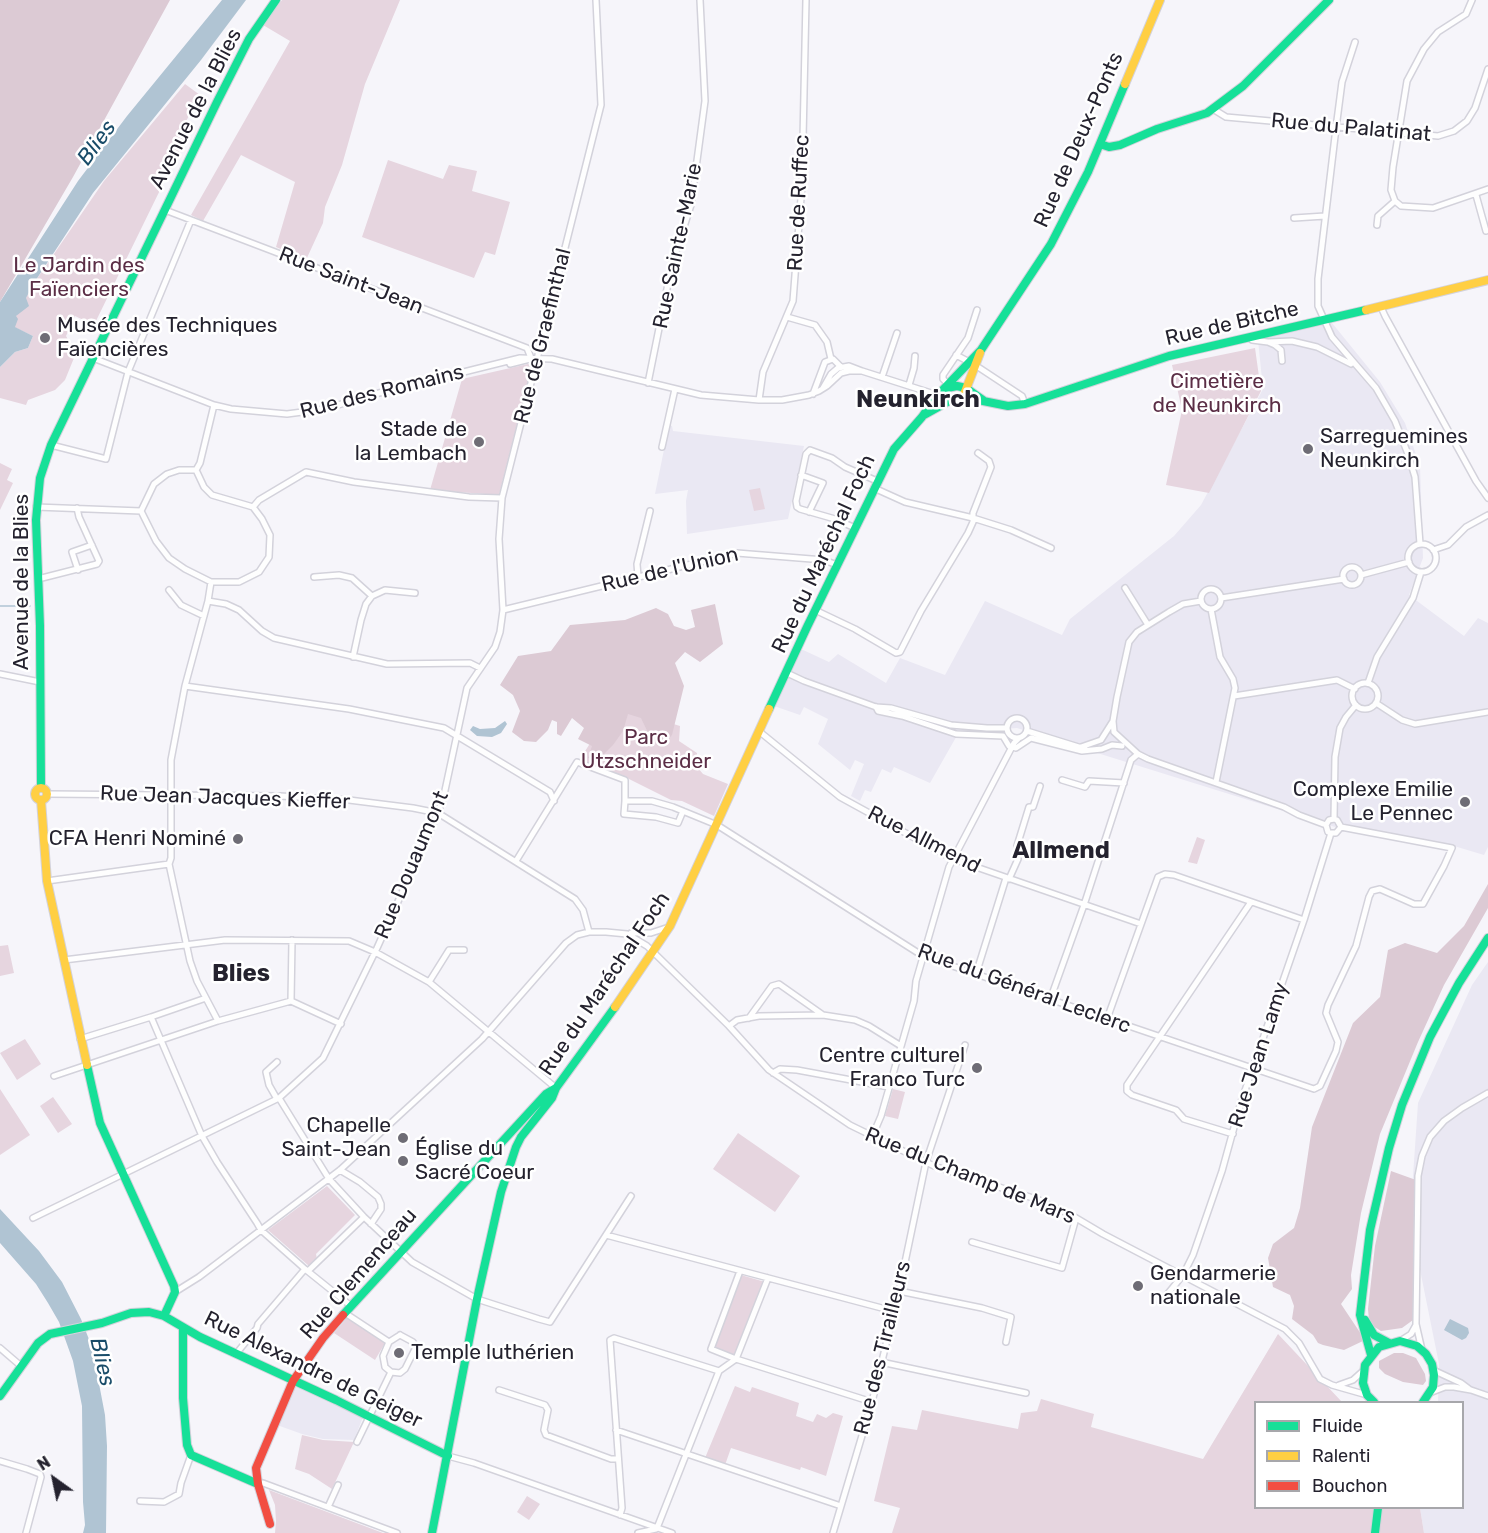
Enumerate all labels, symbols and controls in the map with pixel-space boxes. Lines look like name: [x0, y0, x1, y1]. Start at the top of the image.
street label: Avenue de la Blies: [145, 25, 247, 193]
street label: Rue de Deux-Ponts: [1029, 48, 1129, 232]
street label: Rue du Palatinat: [1270, 108, 1432, 148]
water label: Blies: [72, 115, 122, 171]
street label: Rue de Ruffec: [783, 134, 815, 272]
street label: Rue Sainte-Marie: [648, 161, 708, 331]
street label: Rue Saint-Jean: [275, 242, 427, 320]
street label: Rue de Graefinthal: [509, 246, 577, 426]
park label: Le Jardin des Faïenciers: [13, 253, 145, 303]
street label: Rue de Bitche: [1163, 296, 1301, 352]
place label: Musée des Techniques Faïencières: [57, 313, 278, 363]
marker: Musée des Techniques Faïencières: [38, 331, 52, 345]
street label: Rue des Romains: [298, 359, 466, 425]
park label: Cimetière de Neunkirch: [1152, 369, 1282, 419]
district label: Neunkirch: [856, 386, 980, 414]
place label: Stade de la Lembach: [355, 417, 467, 467]
place label: Sarreguemines Neunkirch: [1320, 424, 1468, 474]
marker: Stade de la Lembach: [472, 435, 486, 449]
marker: Sarreguemines Neunkirch: [1301, 442, 1315, 456]
street label: Rue du Maréchal Foch: [767, 451, 881, 657]
street label: Avenue de la Blies: [9, 494, 35, 670]
street label: Rue de l'Union: [599, 542, 741, 598]
park label: Parc Utzschneider: [581, 725, 711, 775]
place label: Complexe Emilie Le Pennec: [1293, 777, 1453, 827]
street label: Rue Jean Jacques Kieffer: [99, 781, 351, 815]
street label: Rue Douaumont: [369, 787, 455, 943]
marker: Complexe Emilie Le Pennec: [1458, 795, 1472, 809]
street label: Rue Allmend: [863, 801, 985, 879]
place label: CFA Henri Nominé: [49, 826, 226, 852]
marker: CFA Henri Nominé: [231, 832, 245, 846]
district label: Allmend: [1012, 837, 1110, 865]
street label: Rue du Maréchal Foch: [534, 887, 676, 1081]
street label: Rue du Général Leclerc: [914, 939, 1134, 1039]
district label: Blies: [212, 960, 270, 988]
street label: Rue Jean Lamy: [1224, 979, 1294, 1131]
place label: Centre culturel Franco Turc: [819, 1043, 965, 1093]
marker: Centre culturel Franco Turc: [970, 1061, 984, 1075]
place label: Chapelle Saint-Jean: [281, 1113, 391, 1163]
street label: Rue du Champ de Mars: [861, 1122, 1079, 1230]
marker: Chapelle Saint-Jean: [396, 1131, 410, 1145]
place label: Église du Sacré Coeur: [415, 1136, 534, 1186]
marker: Église du Sacré Coeur: [396, 1154, 410, 1168]
street label: Rue Clemenceau: [295, 1204, 423, 1344]
street label: Rue des Tirailleurs: [849, 1258, 917, 1438]
place label: Gendarmerie nationale: [1150, 1261, 1276, 1311]
marker: Gendarmerie nationale: [1131, 1279, 1145, 1293]
street label: Rue Alexandre de Geiger: [200, 1306, 426, 1434]
water label: Blies: [84, 1335, 120, 1389]
place label: Temple luthérien: [411, 1340, 574, 1366]
marker: Temple luthérien: [392, 1346, 406, 1360]
legend: [1254, 1401, 1464, 1509]
text: Fluide: [1312, 1415, 1363, 1437]
text: Ralenti: [1312, 1445, 1370, 1467]
north arrow: [24, 1449, 84, 1509]
text: N: [34, 1452, 54, 1475]
text: Bouchon: [1312, 1475, 1387, 1497]

